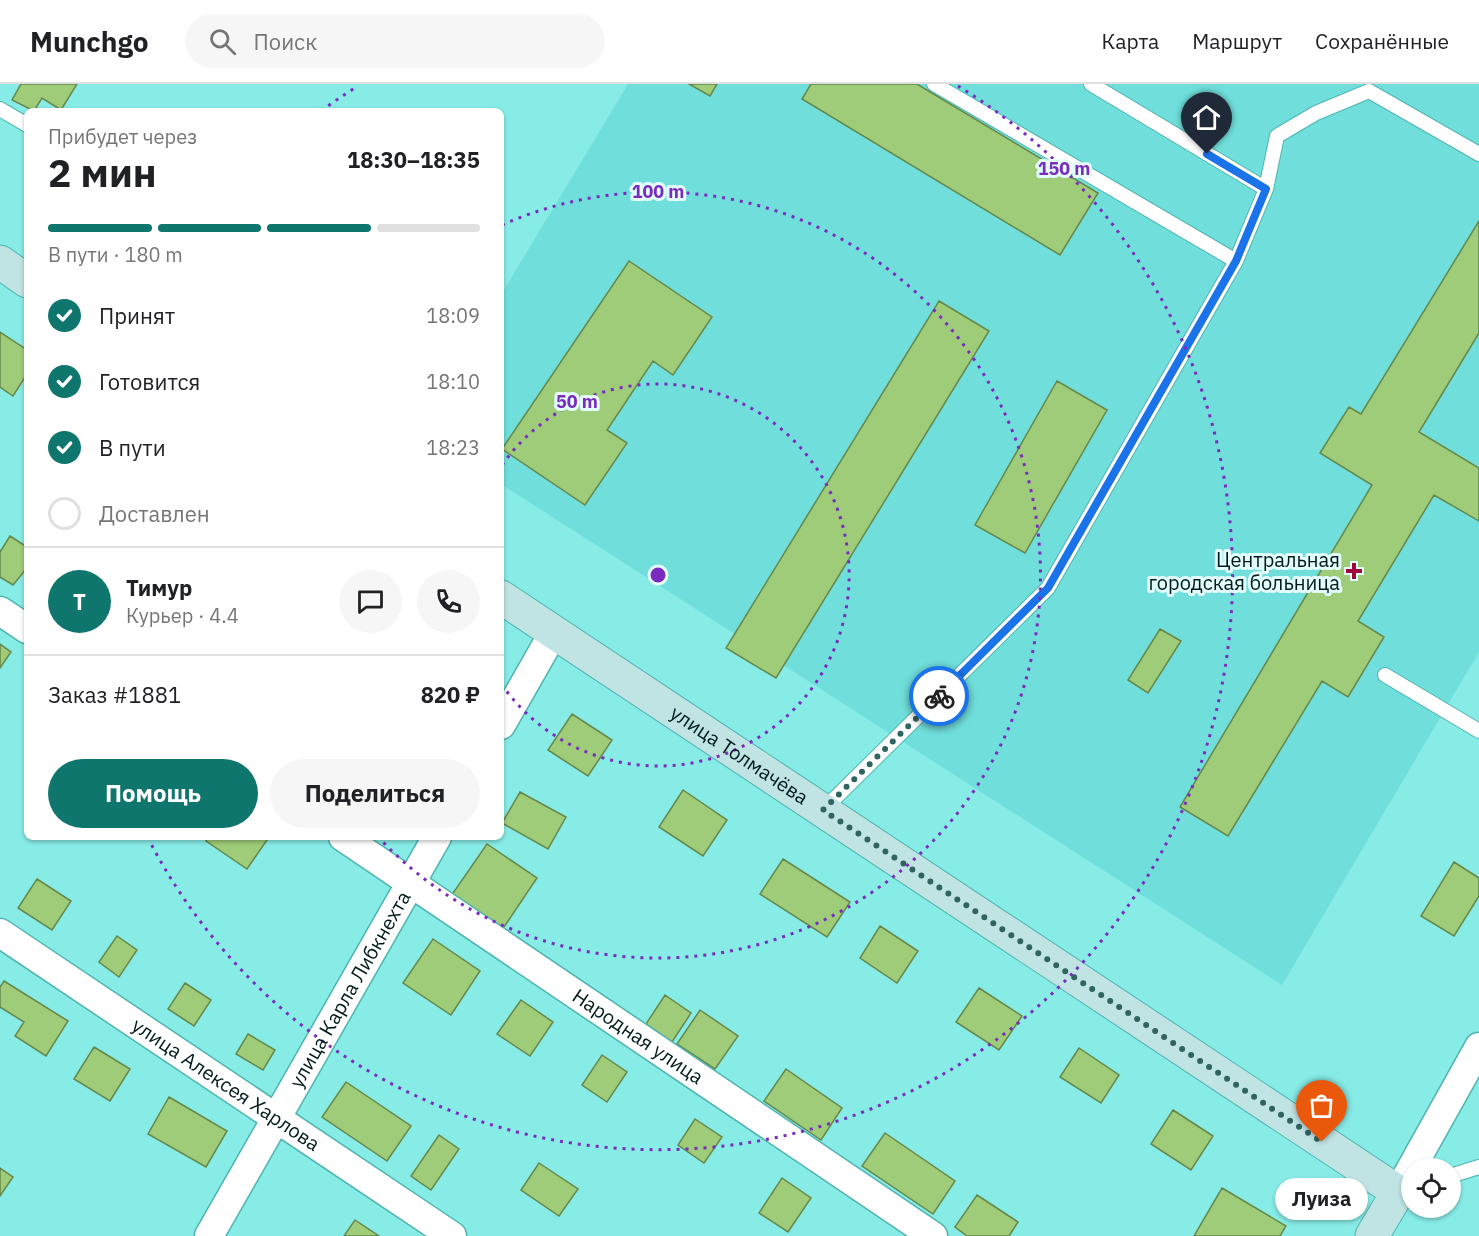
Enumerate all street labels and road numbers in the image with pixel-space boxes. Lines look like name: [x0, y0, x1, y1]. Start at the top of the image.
street label: улица Толмачёва: [665, 699, 814, 810]
street label: улица Карла Либкнехта: [283, 886, 417, 1092]
street label: Народная улица: [567, 982, 709, 1090]
street label: улица Алексея Харлова: [127, 1011, 326, 1157]

